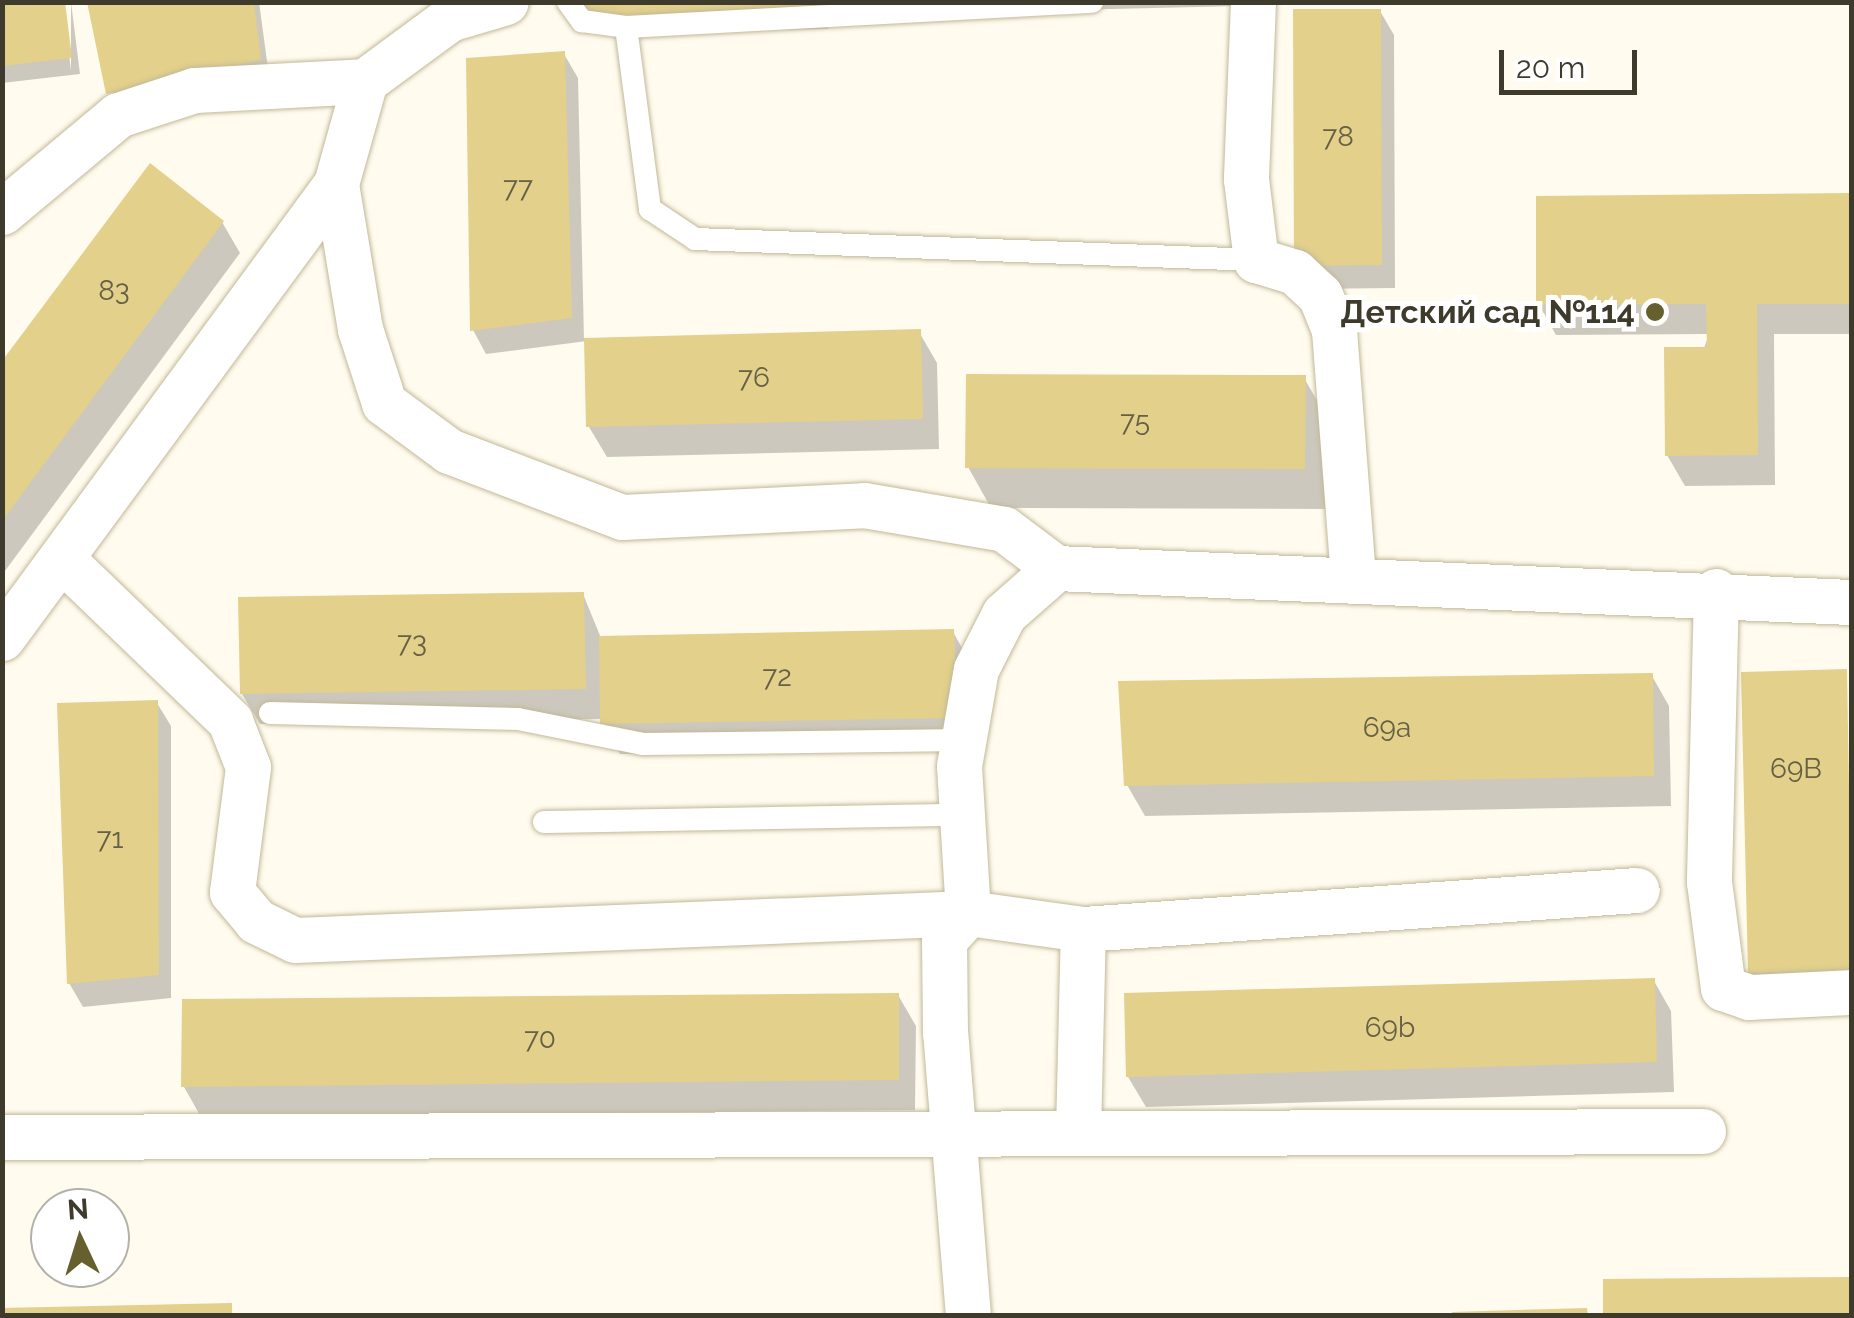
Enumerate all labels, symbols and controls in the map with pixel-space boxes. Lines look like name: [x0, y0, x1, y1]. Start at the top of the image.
scale bar: [1504, 30, 1642, 92]
text: 20 m: [1516, 50, 1585, 85]
house number: 78: [1322, 120, 1354, 154]
house number: 77: [503, 171, 533, 205]
house number: 83: [98, 274, 130, 308]
place label: Детский сад №114: [1340, 293, 1635, 331]
marker: Детский сад №114: [1644, 301, 1666, 323]
house number: 76: [738, 361, 770, 395]
house number: 75: [1120, 405, 1150, 439]
house number: 73: [397, 626, 427, 660]
house number: 72: [762, 660, 792, 694]
house number: 69a: [1363, 711, 1411, 745]
house number: 69В: [1770, 752, 1822, 786]
house number: 71: [97, 822, 123, 856]
house number: 69b: [1365, 1011, 1415, 1045]
house number: 70: [524, 1022, 556, 1056]
north arrow: [30, 1188, 130, 1288]
text: N: [66, 1192, 90, 1227]

